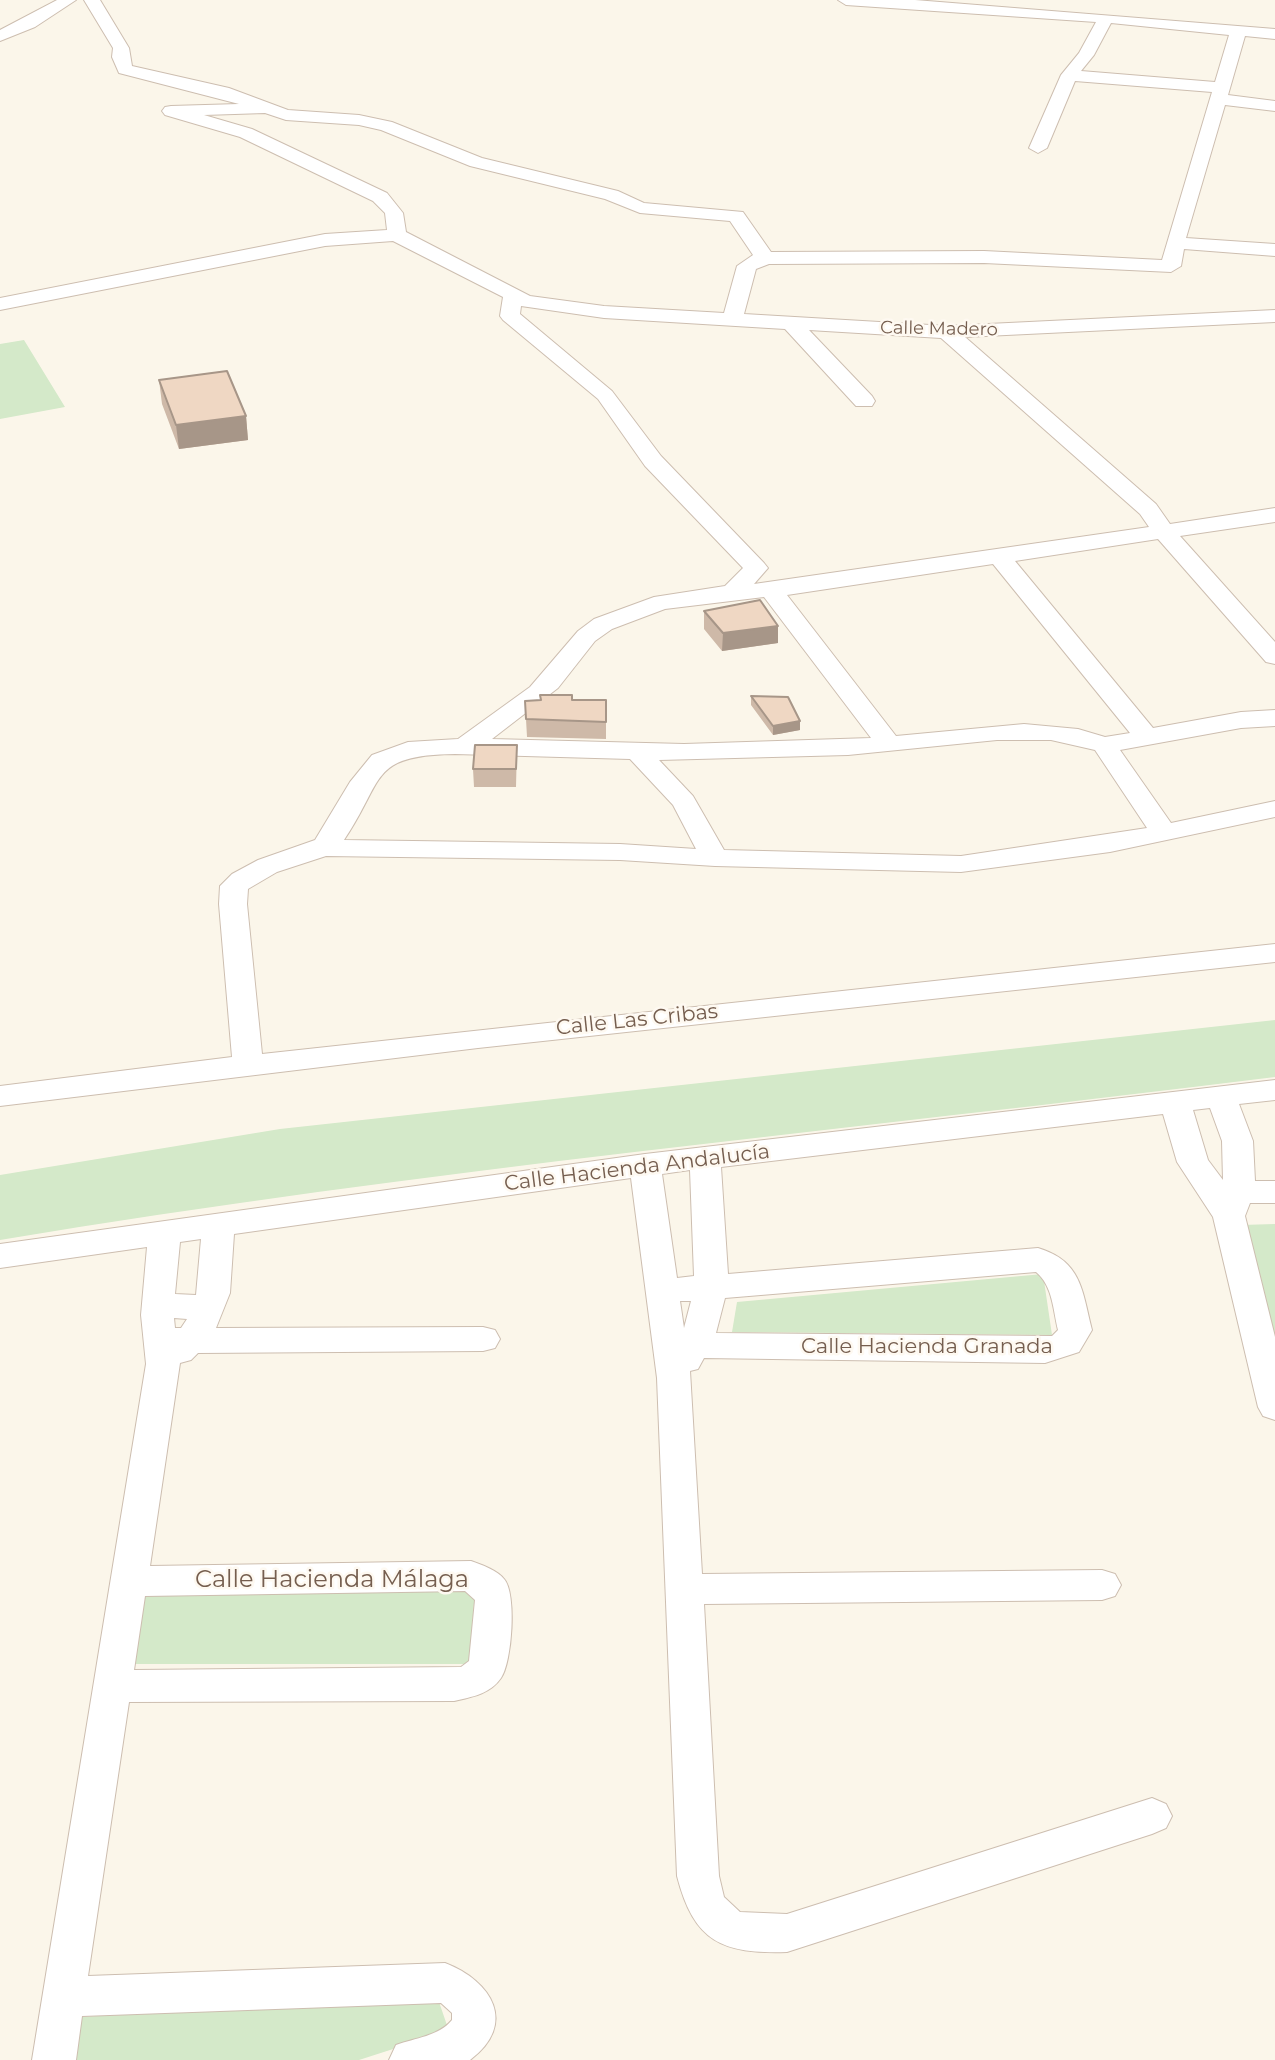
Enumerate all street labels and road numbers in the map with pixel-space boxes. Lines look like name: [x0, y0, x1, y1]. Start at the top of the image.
street label: Calle Madero: [880, 317, 998, 341]
street label: Calle Las Cribas: [555, 999, 719, 1041]
street label: Calle Hacienda Andalucía: [503, 1139, 771, 1197]
street label: Calle Hacienda Granada: [801, 1334, 1053, 1360]
street label: Calle Hacienda Málaga: [195, 1566, 469, 1594]

